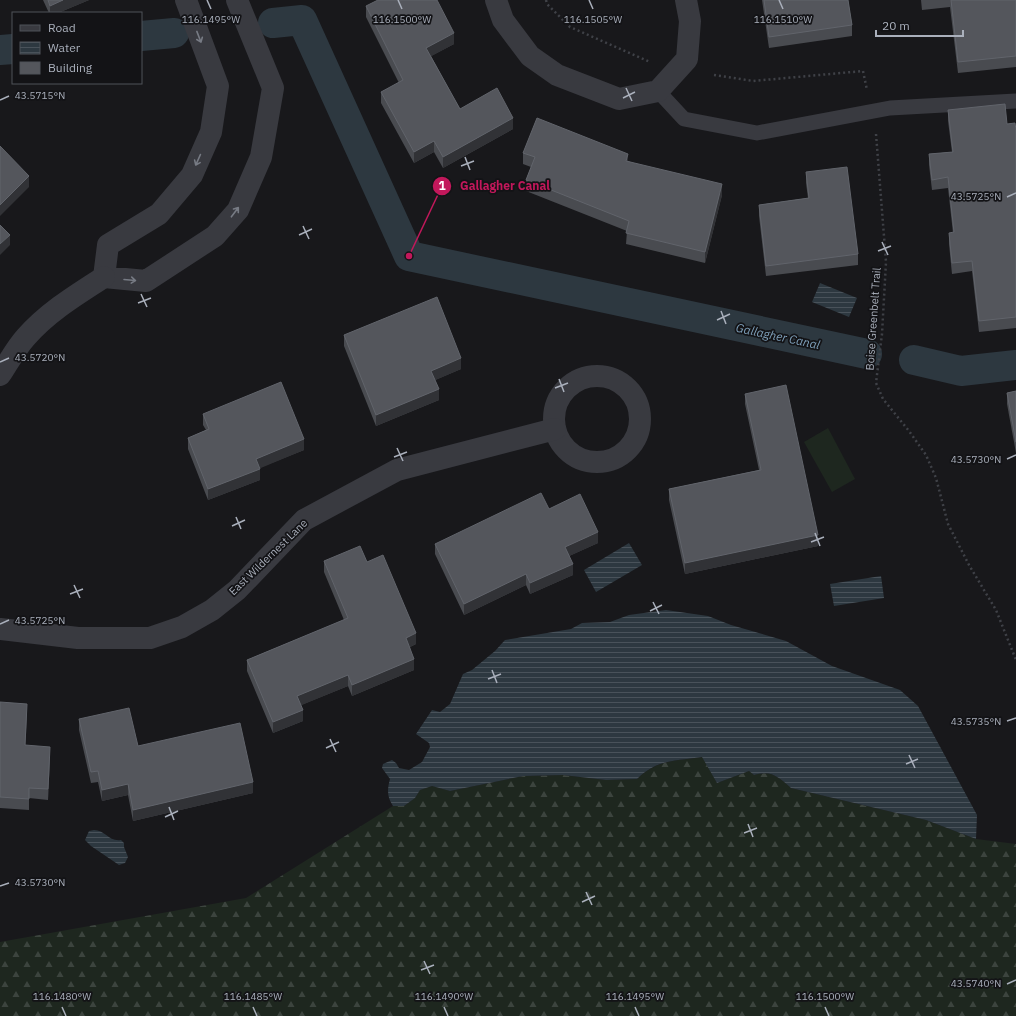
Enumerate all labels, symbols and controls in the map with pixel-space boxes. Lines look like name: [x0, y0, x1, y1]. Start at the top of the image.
legend: [12, 12, 142, 84]
scale bar: [876, 12, 963, 38]
text: 116.1495°W: [182, 13, 240, 26]
text: 116.1500°W: [373, 13, 431, 26]
text: 116.1505°W: [564, 13, 622, 26]
text: 116.1510°W: [754, 13, 812, 26]
text: 20 m: [882, 18, 910, 33]
text: Road: [48, 20, 76, 35]
one-way arrow: [196, 30, 204, 42]
text: Water: [48, 40, 81, 55]
text: Building: [48, 60, 93, 75]
text: 43.5715°N: [15, 89, 65, 102]
one-way arrow: [194, 153, 202, 165]
callout: Gallagher Canal: [432, 174, 558, 198]
text: 1: [438, 178, 446, 193]
text: Gallagher Canal: [460, 178, 550, 193]
text: 43.5725°N: [951, 190, 1001, 203]
one-way arrow: [231, 207, 240, 218]
street label: Boise Greenbelt Trail: [862, 267, 884, 371]
one-way arrow: [123, 276, 136, 283]
water label: Gallagher Canal: [735, 320, 822, 352]
text: 43.5720°N: [15, 351, 65, 364]
text: 43.5730°N: [951, 453, 1001, 466]
street label: East Wildernest Lane: [226, 516, 310, 598]
text: 43.5725°N: [15, 614, 65, 627]
text: 43.5735°N: [951, 715, 1001, 728]
text: 43.5730°N: [15, 876, 65, 889]
text: 43.5740°N: [951, 977, 1001, 990]
text: 116.1480°W: [33, 990, 91, 1003]
text: 116.1485°W: [224, 990, 282, 1003]
text: 116.1490°W: [415, 990, 473, 1003]
text: 116.1495°W: [606, 990, 664, 1003]
text: 116.1500°W: [796, 990, 854, 1003]

